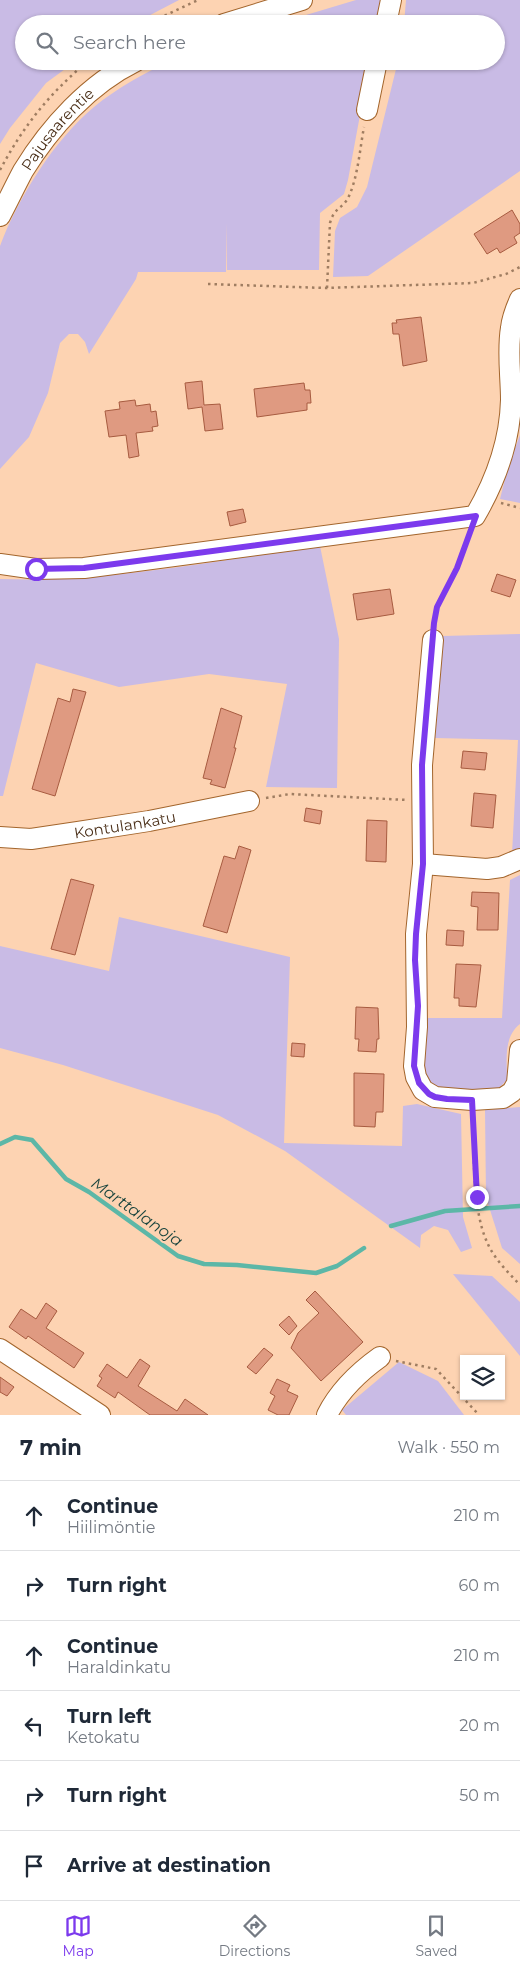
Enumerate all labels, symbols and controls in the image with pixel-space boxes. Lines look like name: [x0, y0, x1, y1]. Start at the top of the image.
search box: [15, 15, 505, 70]
icon: search: [33, 29, 61, 57]
text: Search here: [73, 31, 186, 54]
street label: Pajusaarentie: [17, 83, 97, 174]
route start: [25, 558, 48, 581]
street label: Kontulankatu: [73, 806, 177, 842]
water label: Marttalanoja: [88, 1173, 187, 1251]
route end: [466, 1186, 489, 1209]
map controls: [460, 1355, 505, 1400]
button: layers: [460, 1355, 505, 1400]
text: 7 min: [20, 1435, 82, 1460]
text: Walk · 550 m: [398, 1438, 500, 1457]
text: Continue: [67, 1495, 158, 1518]
icon: ahead: [20, 1502, 48, 1530]
text: 210 m: [453, 1506, 500, 1525]
text: Hiilimöntie: [67, 1518, 156, 1537]
icon: right: [20, 1572, 48, 1600]
text: Turn right: [67, 1574, 167, 1597]
text: 60 m: [458, 1576, 500, 1595]
text: Continue: [67, 1635, 158, 1658]
icon: ahead: [20, 1642, 48, 1670]
text: 210 m: [453, 1646, 500, 1665]
text: Haraldinkatu: [67, 1658, 171, 1677]
text: Turn left: [67, 1705, 152, 1728]
icon: left: [20, 1712, 48, 1740]
text: 20 m: [459, 1716, 500, 1735]
text: Ketokatu: [67, 1728, 140, 1747]
icon: right: [20, 1782, 48, 1810]
text: Turn right: [67, 1784, 167, 1807]
text: 50 m: [459, 1786, 500, 1805]
icon: arrive: [20, 1852, 48, 1880]
text: Arrive at destination: [67, 1854, 271, 1877]
tab: Map: [63, 1912, 94, 1960]
tab: Directions: [219, 1912, 290, 1960]
tab: Saved: [415, 1912, 457, 1960]

